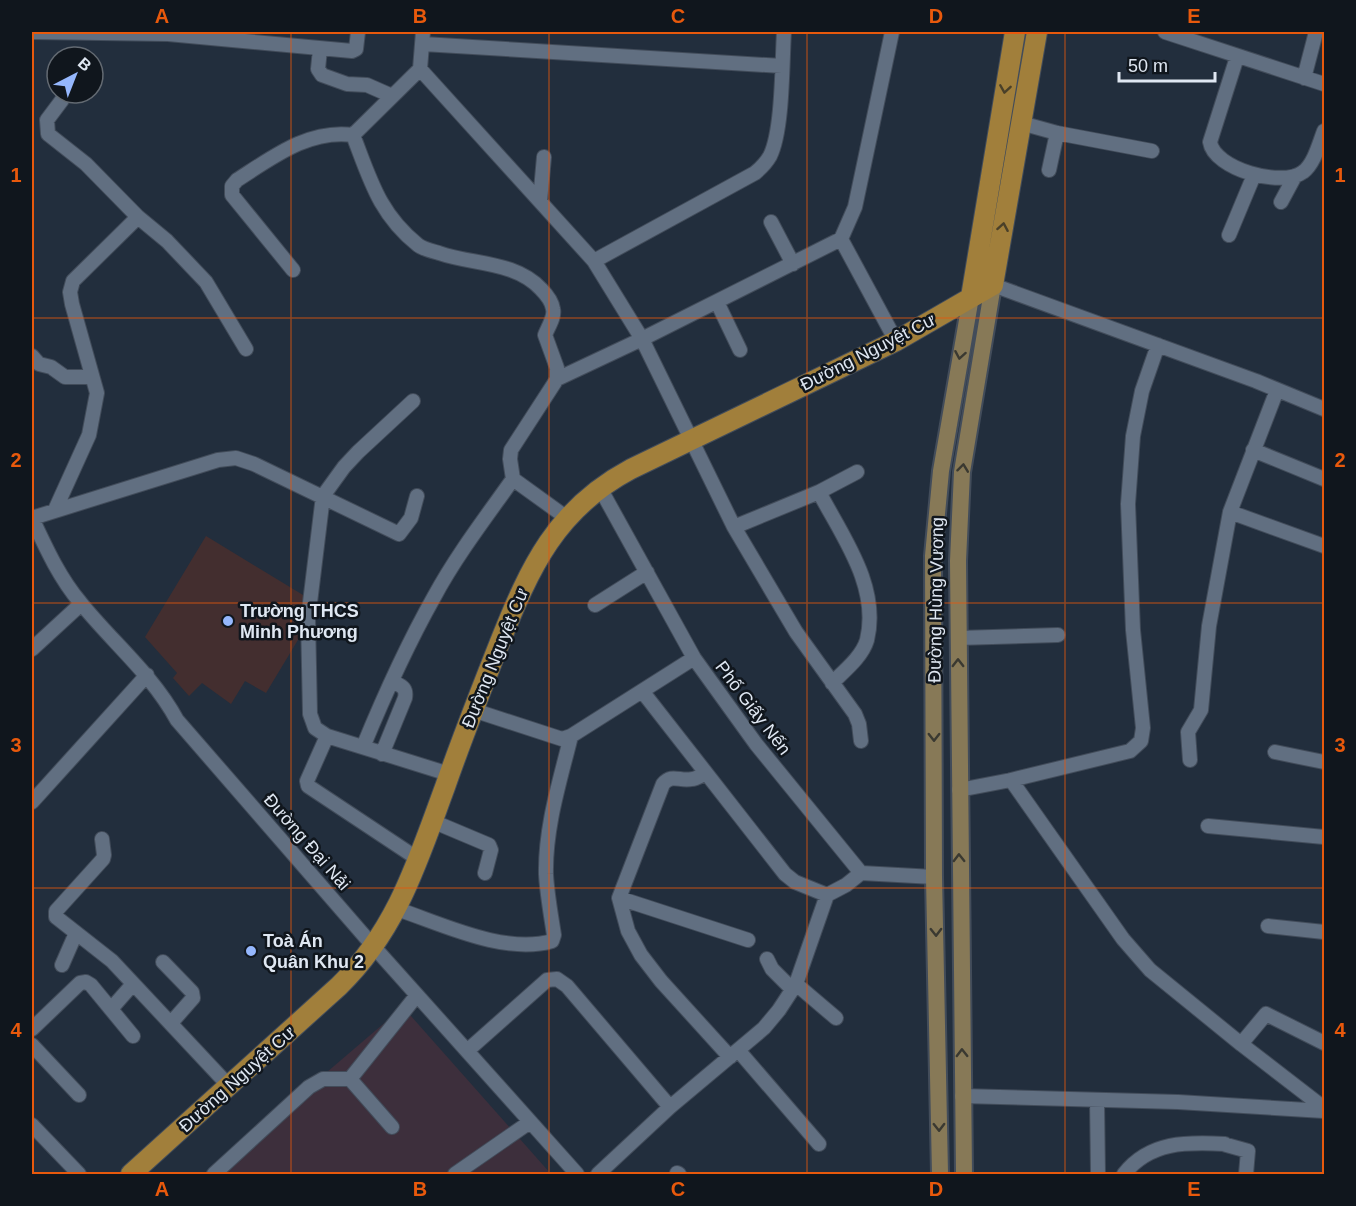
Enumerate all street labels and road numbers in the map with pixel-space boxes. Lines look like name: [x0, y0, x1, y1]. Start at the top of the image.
street label: Đường Nguyệt Cư: [797, 309, 939, 395]
street label: Đường Hùng Vương: [925, 517, 947, 683]
street label: Đường Nguyệt Cư: [458, 585, 532, 731]
street label: Phố Giấy Nến: [711, 657, 795, 759]
street label: Đường Đại Nải: [260, 790, 354, 894]
street label: Đường Nguyệt Cư: [175, 1022, 299, 1136]

